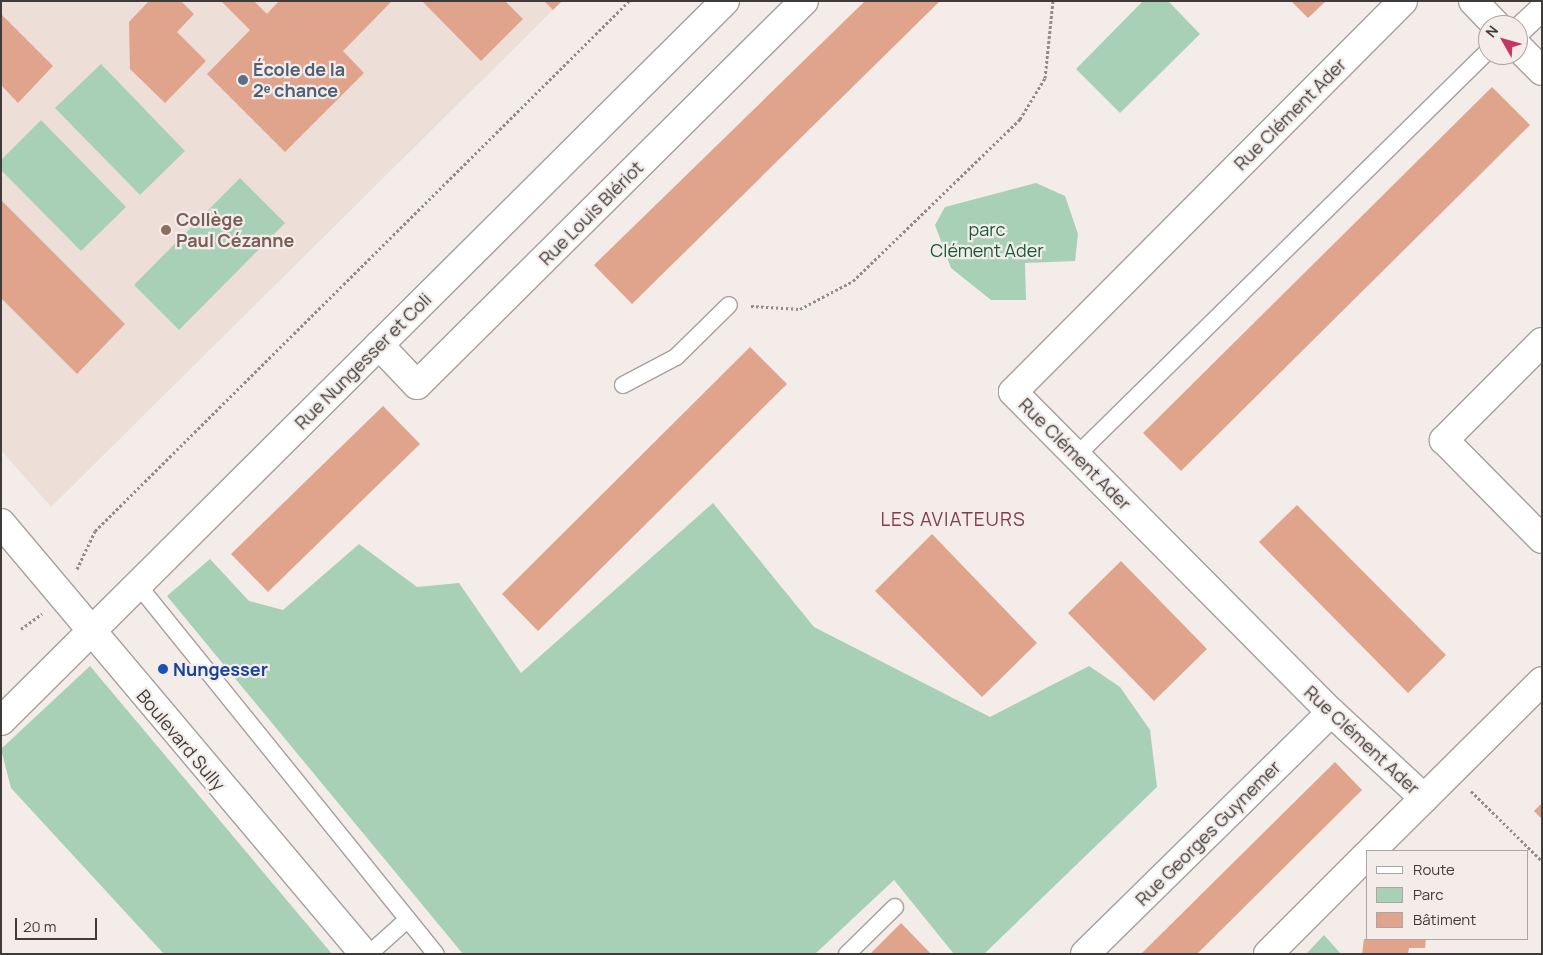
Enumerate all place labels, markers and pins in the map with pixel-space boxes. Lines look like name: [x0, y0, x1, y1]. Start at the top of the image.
place label: École de la 2ᵉ chance: [253, 59, 345, 102]
marker: École de la 2ᵉ chance: [237, 74, 249, 86]
place label: Collège Paul Cézanne: [176, 209, 294, 252]
marker: Collège Paul Cézanne: [160, 224, 172, 236]
place label: Nungesser: [173, 658, 268, 680]
marker: Nungesser: [157, 663, 169, 675]

